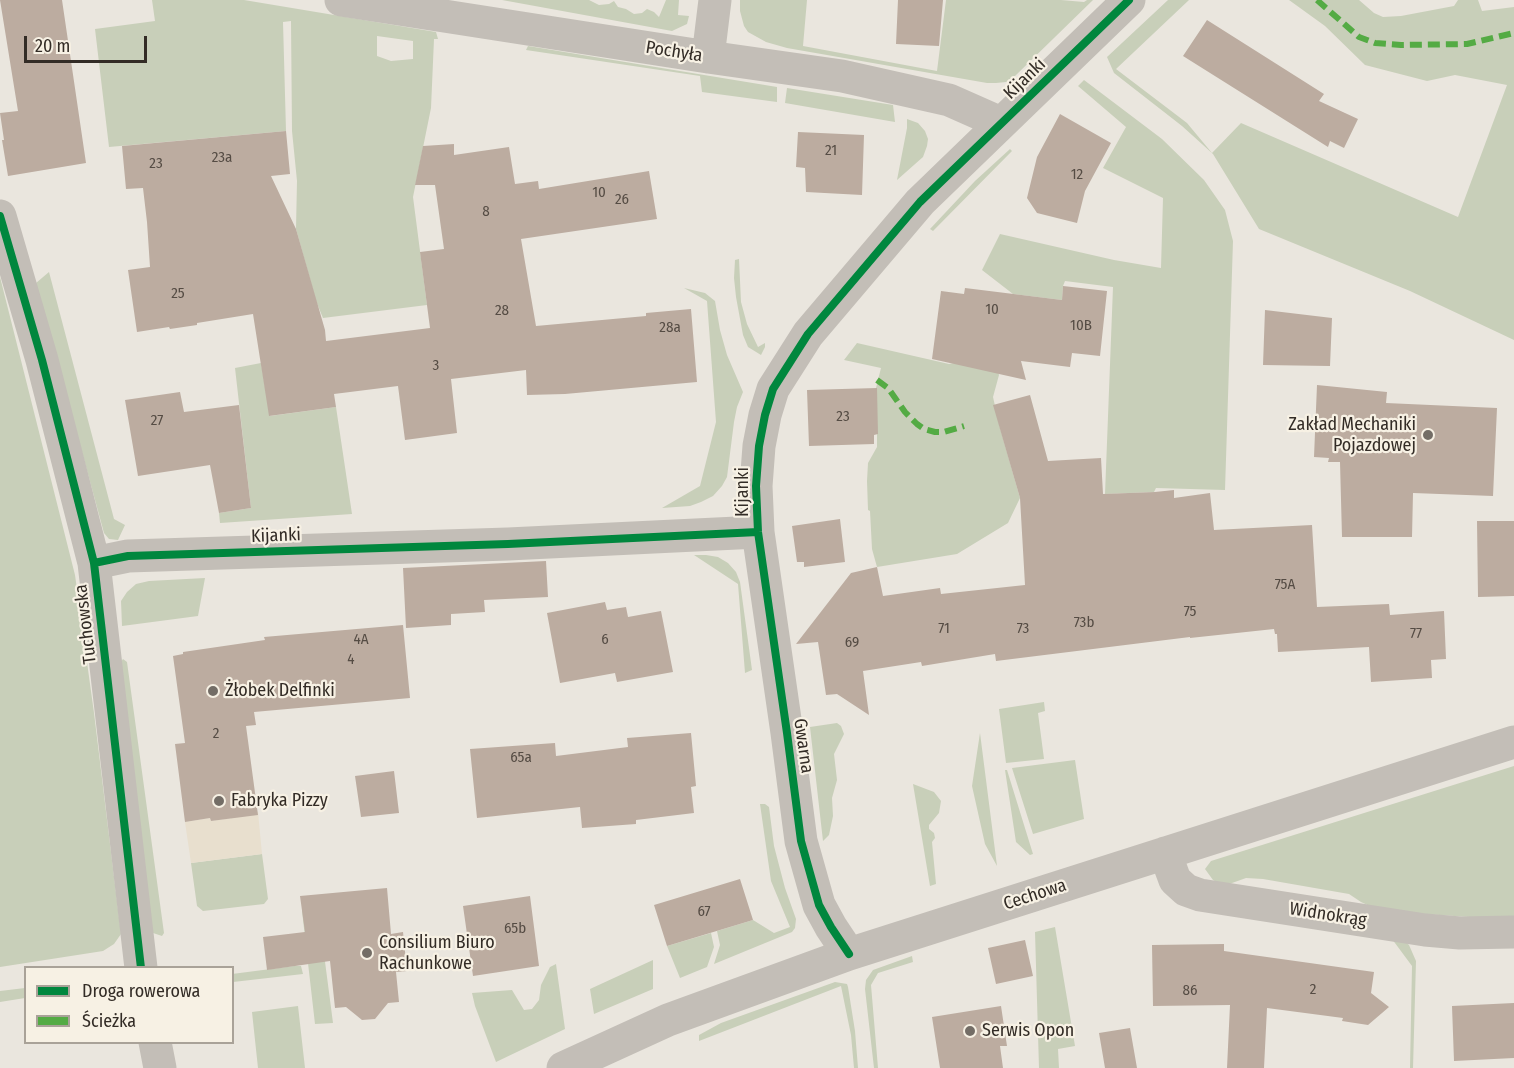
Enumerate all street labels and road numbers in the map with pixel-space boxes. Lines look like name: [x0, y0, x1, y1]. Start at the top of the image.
street label: Pochyła: [644, 37, 704, 67]
street label: Kijanki: [1000, 54, 1050, 104]
street label: Kijanki: [732, 467, 754, 517]
street label: Kijanki: [251, 524, 301, 548]
street label: Tuchowska: [70, 583, 102, 665]
street label: Gwarna: [788, 717, 818, 775]
street label: Cechowa: [1001, 875, 1069, 915]
street label: Widnokrąg: [1288, 898, 1368, 932]

